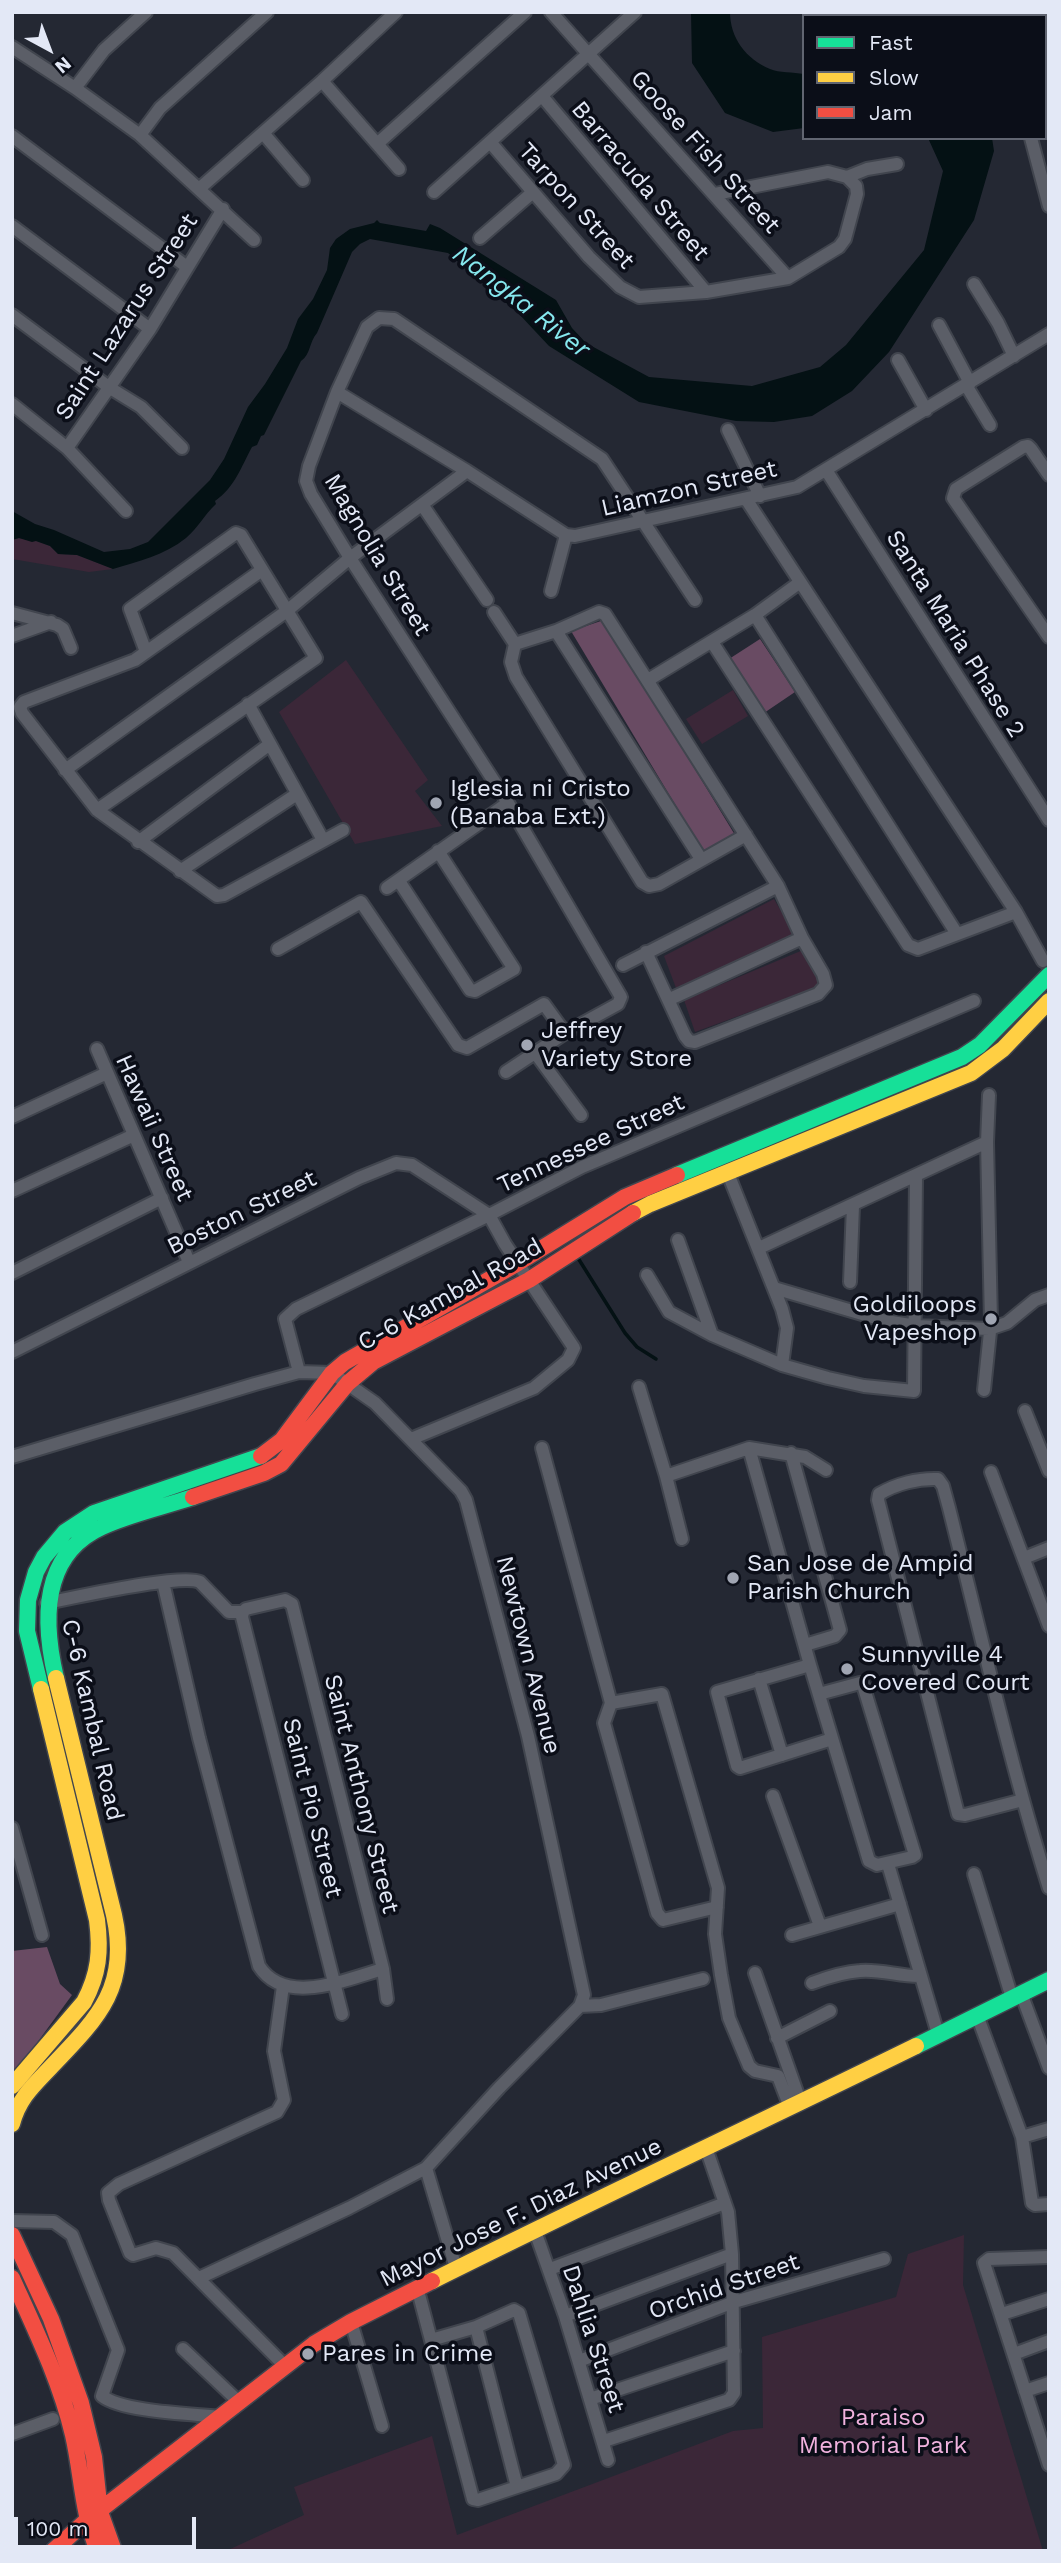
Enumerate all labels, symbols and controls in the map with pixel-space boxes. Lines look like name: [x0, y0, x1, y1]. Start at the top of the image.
north arrow: [14, 14, 84, 84]
legend: [802, 14, 1047, 140]
text: Fast: [869, 30, 913, 55]
text: N: [50, 52, 76, 79]
street label: Goose Fish Street: [624, 64, 786, 240]
text: Slow: [869, 65, 919, 90]
street label: Barracuda Street: [565, 95, 715, 267]
text: Jam: [869, 100, 912, 125]
street label: Tarpon Street: [512, 137, 640, 275]
street label: Saint Lazarus Street: [50, 208, 204, 426]
water label: Nangka River: [446, 239, 596, 365]
street label: Liamzon Street: [598, 455, 780, 523]
street label: Magnolia Street: [317, 469, 437, 641]
street label: Santa Maria Phase 2: [879, 525, 1031, 743]
place label: Iglesia ni Cristo (Banaba Ext.): [450, 775, 631, 831]
marker: Iglesia ni Cristo (Banaba Ext.): [428, 795, 444, 811]
place label: Jeffrey Variety Store: [541, 1017, 692, 1073]
marker: Jeffrey Variety Store: [519, 1037, 535, 1053]
street label: Hawaii Street: [109, 1050, 199, 1206]
street label: Tennessee Street: [493, 1088, 689, 1200]
street label: Boston Street: [163, 1164, 321, 1262]
street label: C-6 Kambal Road: [353, 1233, 547, 1357]
place label: Goldiloops Vapeshop: [853, 1291, 977, 1347]
marker: Goldiloops Vapeshop: [983, 1311, 999, 1327]
place label: San Jose de Ampid Parish Church: [747, 1550, 974, 1606]
street label: Newtown Avenue: [489, 1553, 567, 1757]
marker: San Jose de Ampid Parish Church: [725, 1570, 741, 1586]
street label: C-6 Kambal Road: [55, 1617, 129, 1823]
place label: Sunnyville 4 Covered Court: [861, 1641, 1029, 1697]
marker: Sunnyville 4 Covered Court: [839, 1661, 855, 1677]
street label: Saint Anthony Street: [317, 1672, 405, 1916]
street label: Saint Pio Street: [276, 1715, 348, 1901]
street label: Mayor Jose F. Diaz Avenue: [375, 2132, 667, 2294]
street label: Orchid Street: [645, 2248, 803, 2326]
street label: Dahlia Street: [556, 2262, 630, 2416]
place label: Pares in Crime: [322, 2340, 493, 2368]
marker: Pares in Crime: [300, 2346, 316, 2362]
park label: Paraiso Memorial Park: [799, 2404, 967, 2460]
scale bar: [18, 2504, 200, 2548]
text: 100 m: [27, 2516, 89, 2541]

